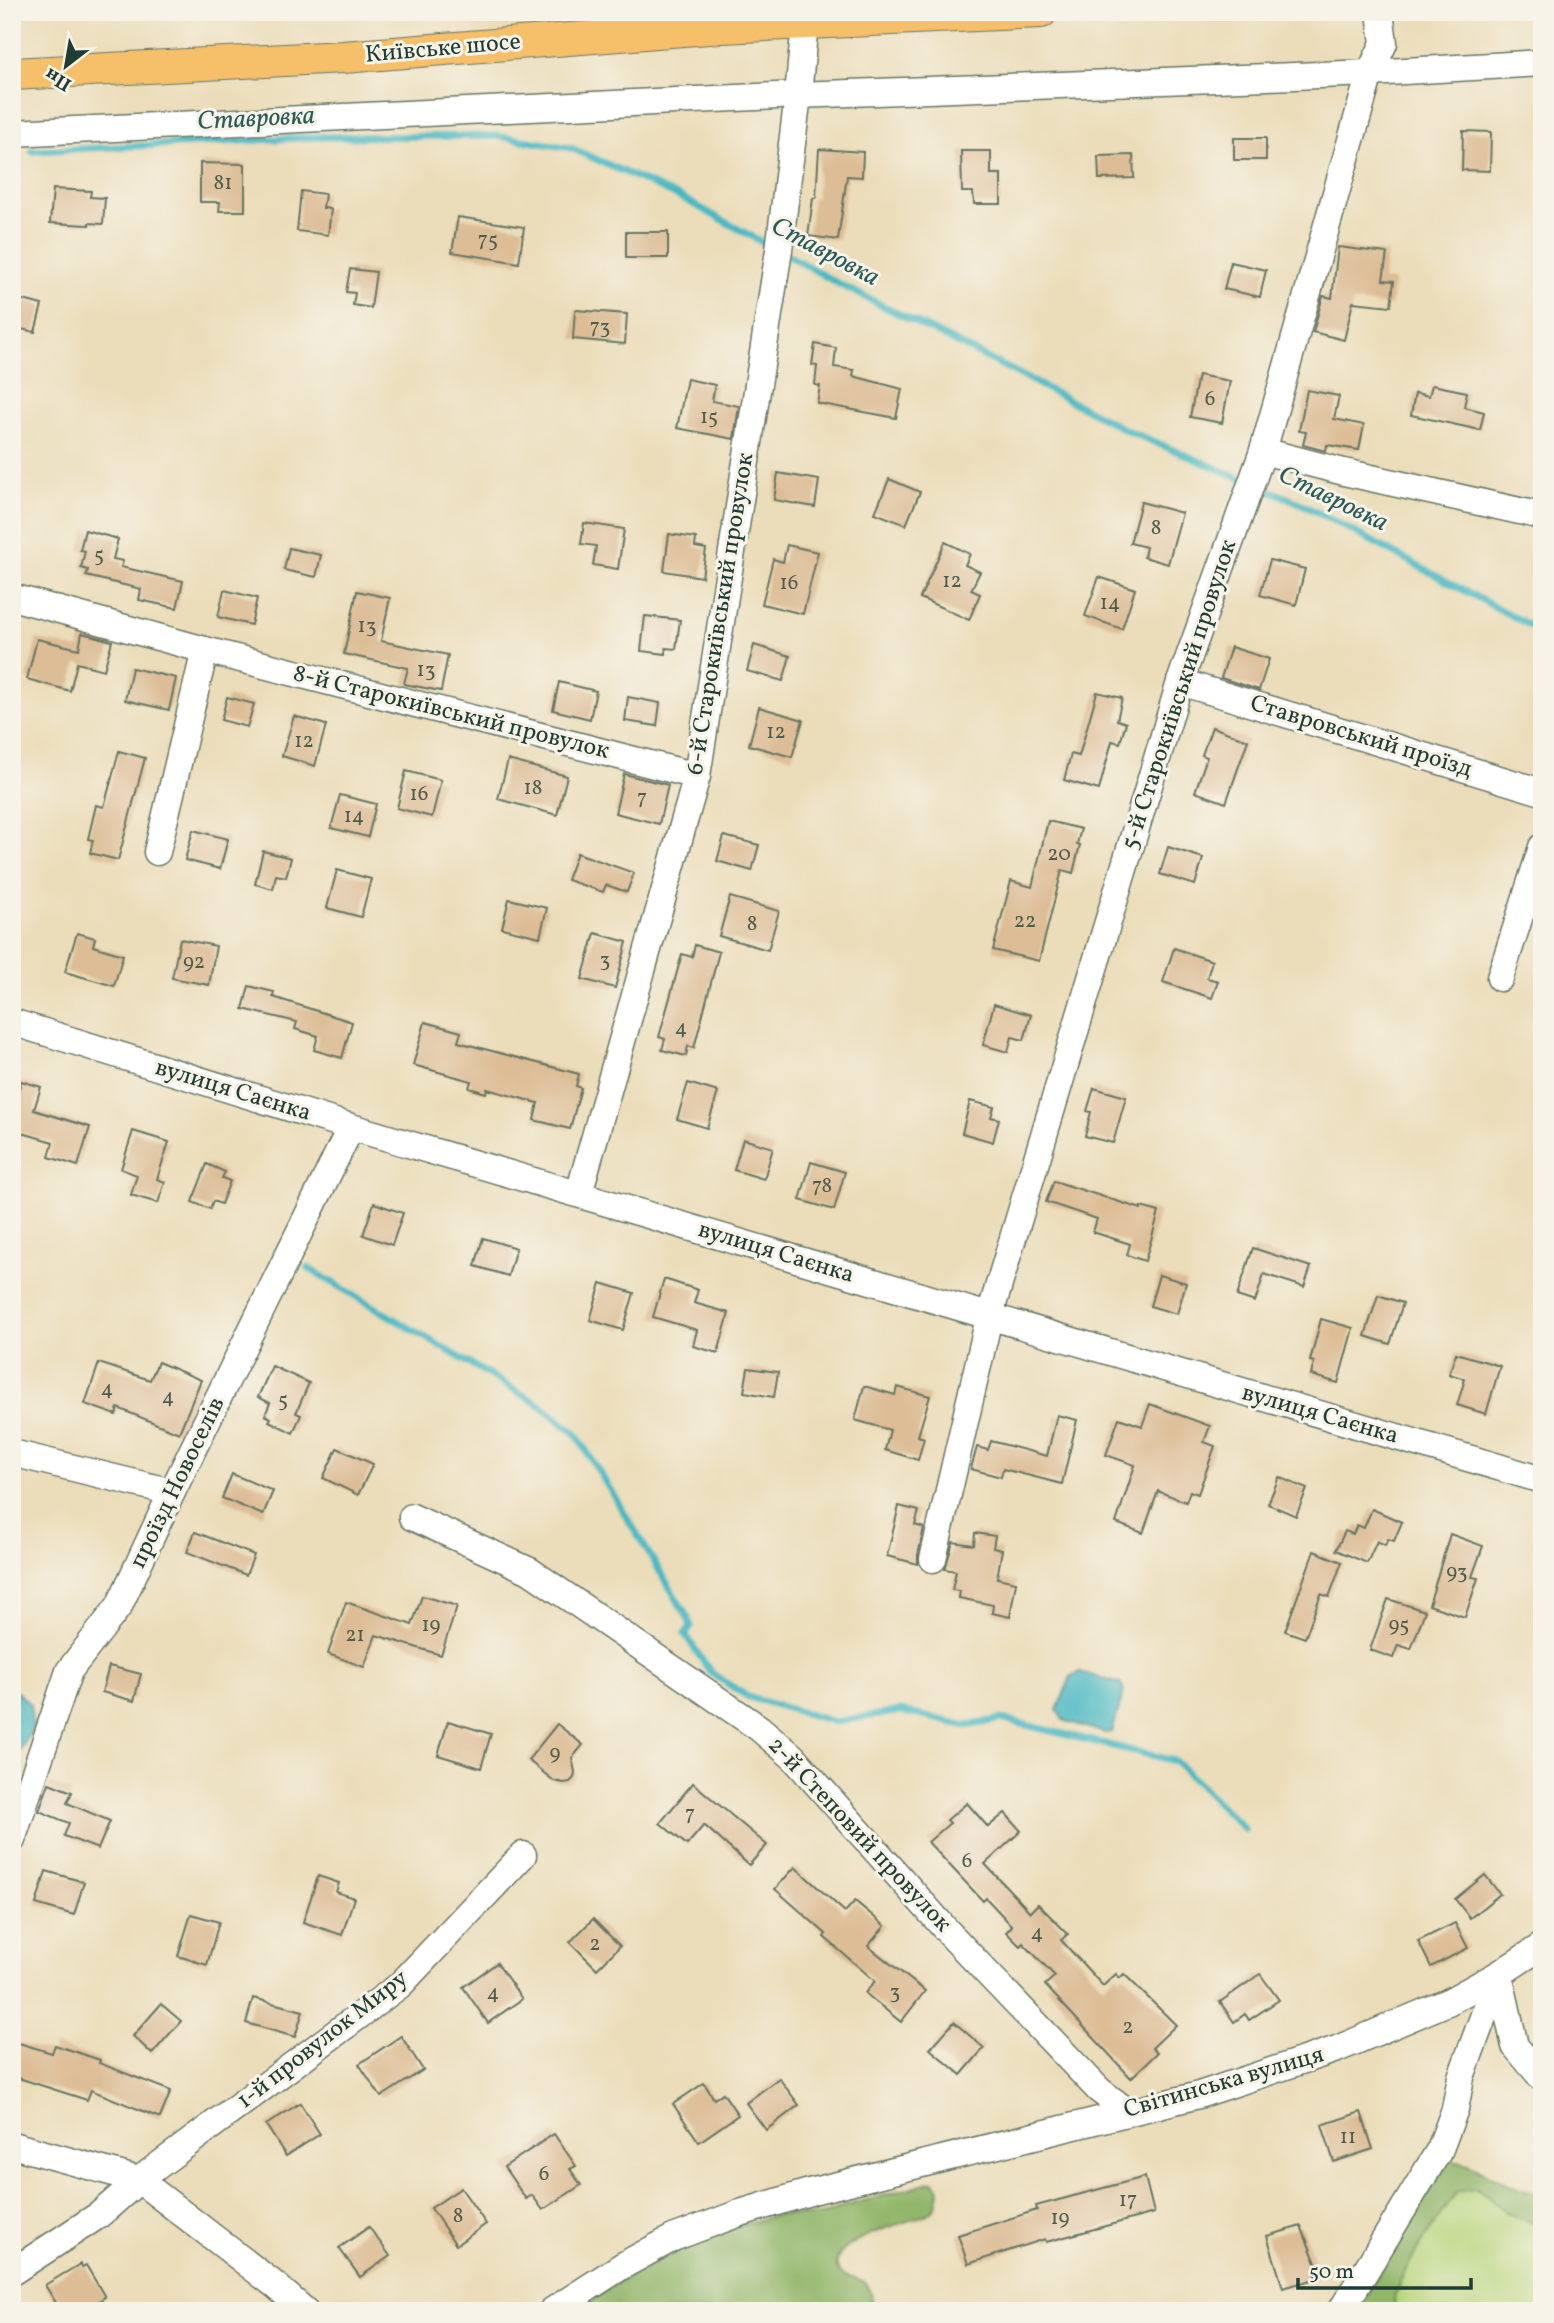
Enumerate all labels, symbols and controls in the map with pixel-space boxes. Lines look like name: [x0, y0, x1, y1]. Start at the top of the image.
street label: Київське шосе: [364, 25, 522, 73]
north arrow: [32, 32, 102, 102]
text: Пн: [40, 61, 77, 97]
water label: Ставровка: [196, 98, 316, 140]
house number: 81: [214, 169, 232, 198]
water label: Ставровка: [764, 208, 886, 296]
house number: 75: [478, 226, 498, 255]
house number: 73: [590, 313, 610, 342]
house number: 6: [1205, 385, 1215, 414]
house number: 15: [700, 403, 718, 432]
street label: 6-й Старокиївський провулок: [679, 450, 763, 777]
water label: Ставровка: [1272, 457, 1394, 541]
house number: 8: [1151, 514, 1161, 543]
street label: 5-й Старокиївський провулок: [1114, 535, 1246, 854]
house number: 5: [94, 541, 104, 570]
house number: 12: [942, 567, 962, 596]
house number: 16: [780, 569, 798, 598]
house number: 14: [1100, 589, 1120, 618]
house number: 13: [358, 612, 376, 641]
house number: 13: [417, 656, 435, 685]
street label: 8-й Старокиївський провулок: [289, 657, 613, 769]
street label: Ставровський проїзд: [1246, 687, 1477, 787]
house number: 12: [766, 718, 786, 747]
house number: 12: [294, 727, 314, 756]
house number: 18: [524, 774, 542, 803]
house number: 16: [410, 780, 428, 809]
house number: 7: [637, 784, 647, 813]
house number: 14: [344, 802, 364, 831]
house number: 20: [1047, 840, 1071, 869]
house number: 22: [1014, 907, 1036, 936]
house number: 8: [747, 910, 757, 939]
house number: 3: [600, 946, 610, 975]
house number: 92: [183, 948, 205, 977]
house number: 4: [675, 1014, 687, 1043]
street label: вулиця Саєнка: [151, 1051, 315, 1131]
house number: 78: [812, 1172, 832, 1201]
street label: вулиця Саєнка: [694, 1213, 858, 1293]
house number: 4: [101, 1375, 113, 1404]
street label: вулиця Саєнка: [1238, 1376, 1402, 1454]
house number: 4: [162, 1383, 174, 1412]
house number: 5: [278, 1386, 288, 1415]
street label: проїзд Новоселів: [122, 1392, 234, 1574]
house number: 93: [1446, 1558, 1468, 1587]
house number: 19: [421, 1611, 441, 1640]
house number: 95: [1389, 1611, 1409, 1640]
house number: 21: [345, 1621, 365, 1650]
street label: 2-й Степовий провулок: [759, 1730, 959, 1940]
house number: 9: [550, 1739, 561, 1768]
house number: 7: [685, 1800, 695, 1829]
house number: 6: [962, 1847, 972, 1876]
house number: 4: [1031, 1919, 1043, 1948]
house number: 2: [589, 1930, 601, 1959]
street label: 1-й провулок Миру: [230, 1962, 416, 2118]
house number: 3: [890, 1978, 900, 2007]
house number: 4: [487, 1979, 499, 2008]
house number: 2: [1122, 2013, 1134, 2042]
street label: Світинська вулиця: [1120, 2038, 1328, 2128]
house number: 11: [1340, 2123, 1356, 2152]
house number: 6: [539, 2160, 549, 2189]
house number: 17: [1119, 2186, 1137, 2215]
house number: 8: [453, 2202, 463, 2231]
house number: 19: [1050, 2204, 1070, 2233]
scale bar: [1298, 2246, 1472, 2290]
text: 50 m: [1309, 2258, 1354, 2287]

